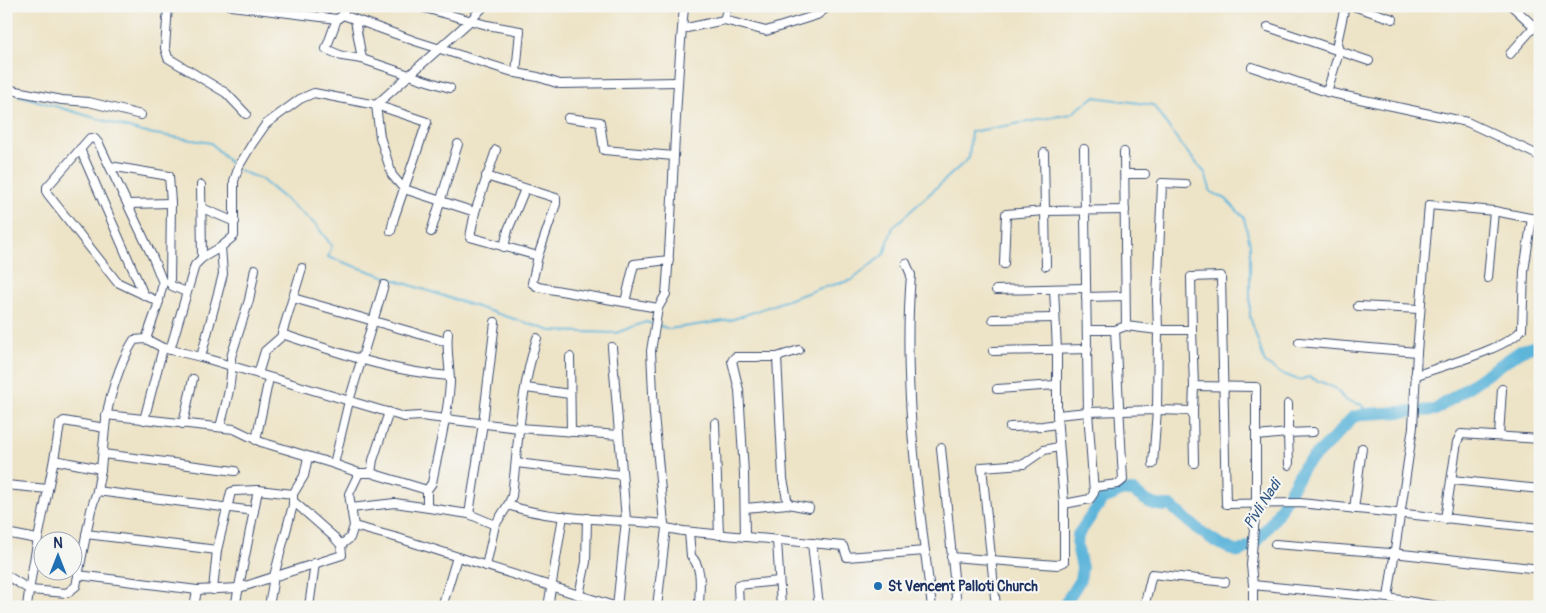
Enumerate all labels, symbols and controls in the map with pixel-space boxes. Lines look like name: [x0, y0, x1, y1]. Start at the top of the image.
water label: Pivli Nadi: [1240, 474, 1287, 532]
north arrow: [32, 530, 82, 580]
text: N: [53, 535, 63, 552]
place label: St Vencent Palloti Church: [888, 578, 1038, 595]
marker: St Vencent Palloti Church: [872, 580, 884, 592]

